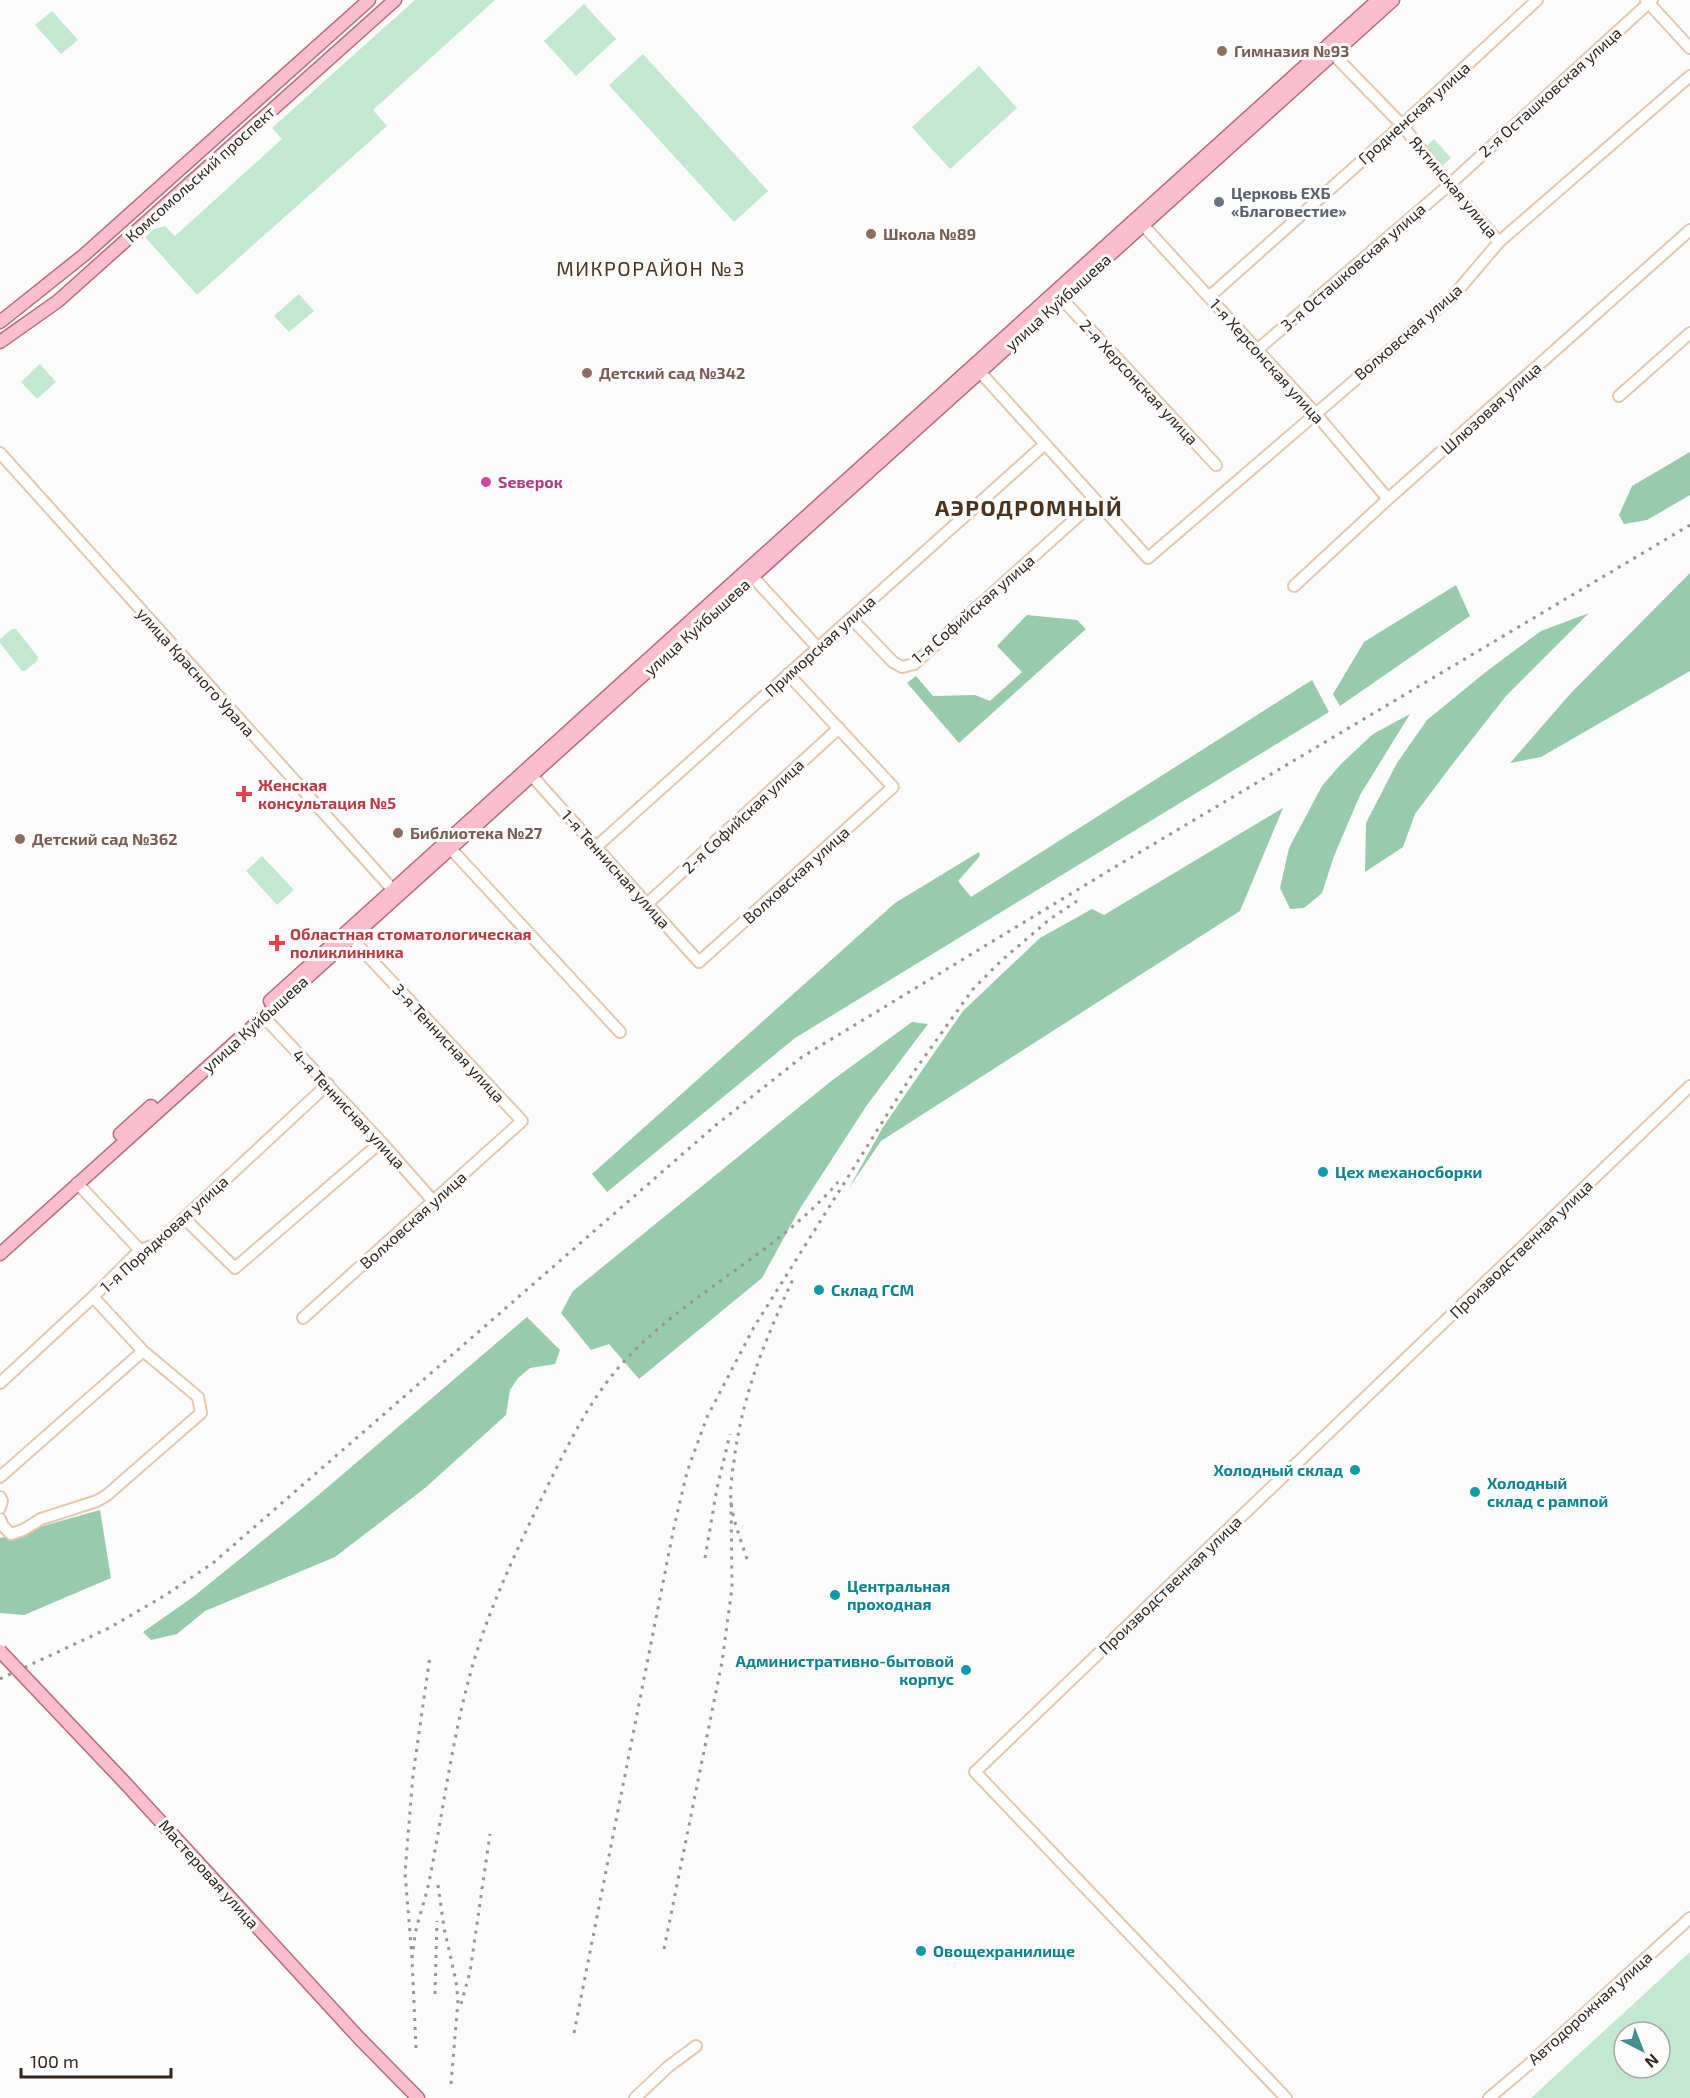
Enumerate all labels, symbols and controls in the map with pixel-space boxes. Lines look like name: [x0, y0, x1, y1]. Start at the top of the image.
street label: 2-я Осташковская улица: [1474, 23, 1626, 161]
place label: Гимназия №93: [1234, 41, 1349, 60]
marker: Гимназия №93: [1215, 44, 1229, 58]
street label: Гродненская улица: [1354, 57, 1474, 169]
street label: Комсомольский проспект: [121, 101, 278, 246]
street label: Яхтинская улица: [1405, 132, 1503, 242]
place label: Церковь ЕХБ «Благовестие»: [1231, 183, 1347, 220]
marker: Церковь ЕХБ «Благовестие»: [1212, 195, 1226, 209]
street label: 3-я Осташковская улица: [1277, 199, 1429, 335]
place label: Школа №89: [883, 224, 976, 243]
marker: Школа №89: [864, 227, 878, 241]
street label: улица Куйбышева: [1001, 249, 1115, 355]
district label: МИКРОРАЙОН №3: [556, 256, 746, 280]
street label: Волховская улица: [1350, 280, 1466, 384]
street label: 1-я Херсонская улица: [1205, 294, 1329, 428]
street label: 2-я Херсонская улица: [1076, 315, 1202, 449]
street label: Шлюзовая улица: [1437, 358, 1545, 458]
place label: Детский сад №342: [599, 363, 745, 382]
marker: Детский сад №342: [580, 366, 594, 380]
place label: Sеверок: [498, 472, 563, 491]
marker: Sеверок: [479, 475, 493, 489]
district label: АЭРОДРОМНЫЙ: [935, 494, 1123, 520]
street label: 1-я Софийская улица: [907, 550, 1039, 668]
street label: улица Куйбышева: [640, 574, 754, 680]
street label: Приморская улица: [761, 591, 879, 701]
street label: улица Красного Урала: [133, 603, 259, 741]
street label: 2-я Софийская улица: [678, 754, 808, 878]
place label: Женская консультация №5: [258, 775, 396, 812]
marker: Женская консультация №5: [235, 785, 253, 803]
street label: 1-я Теннисная улица: [557, 805, 675, 933]
street label: Волховская улица: [739, 822, 853, 928]
place label: Библиотека №27: [410, 823, 543, 842]
marker: Библиотека №27: [391, 826, 405, 840]
place label: Детский сад №362: [32, 829, 177, 848]
marker: Детский сад №362: [13, 832, 27, 846]
place label: Областная стоматологическая поликлинника: [290, 924, 532, 961]
marker: Областная стоматологическая поликлинника: [268, 934, 286, 952]
street label: улица Куйбышева: [198, 971, 312, 1077]
street label: 3-я Теннисная улица: [389, 979, 509, 1107]
street label: 4-я Теннисная улица: [288, 1045, 410, 1173]
place label: Цех механосборки: [1335, 1162, 1482, 1181]
marker: Цех механосборки: [1316, 1165, 1330, 1179]
street label: Волховская улица: [356, 1167, 470, 1273]
street label: 1-я Порядковая улица: [96, 1171, 232, 1297]
street label: Производственная улица: [1445, 1175, 1597, 1323]
place label: Склад ГСМ: [831, 1280, 914, 1299]
marker: Склад ГСМ: [812, 1283, 826, 1297]
place label: Холодный склад: [1213, 1460, 1343, 1479]
marker: Холодный склад: [1348, 1463, 1362, 1477]
place label: Холодный склад с рампой: [1487, 1473, 1608, 1510]
marker: Холодный склад с рампой: [1468, 1485, 1482, 1499]
street label: Производственная улица: [1094, 1511, 1246, 1659]
place label: Центральная проходная: [847, 1576, 950, 1613]
marker: Центральная проходная: [828, 1588, 842, 1602]
place label: Административно-бытовой корпус: [736, 1651, 954, 1688]
marker: Административно-бытовой корпус: [959, 1663, 973, 1677]
street label: Мастеровая улица: [155, 1815, 263, 1933]
place label: Овощехранилище: [933, 1941, 1075, 1960]
marker: Овощехранилище: [914, 1944, 928, 1958]
street label: Автодорожная улица: [1524, 1947, 1656, 2069]
north arrow: [1612, 2020, 1672, 2080]
scale bar: [21, 2041, 171, 2079]
text: 100 m: [30, 2050, 79, 2072]
text: N: [1642, 2051, 1663, 2072]

